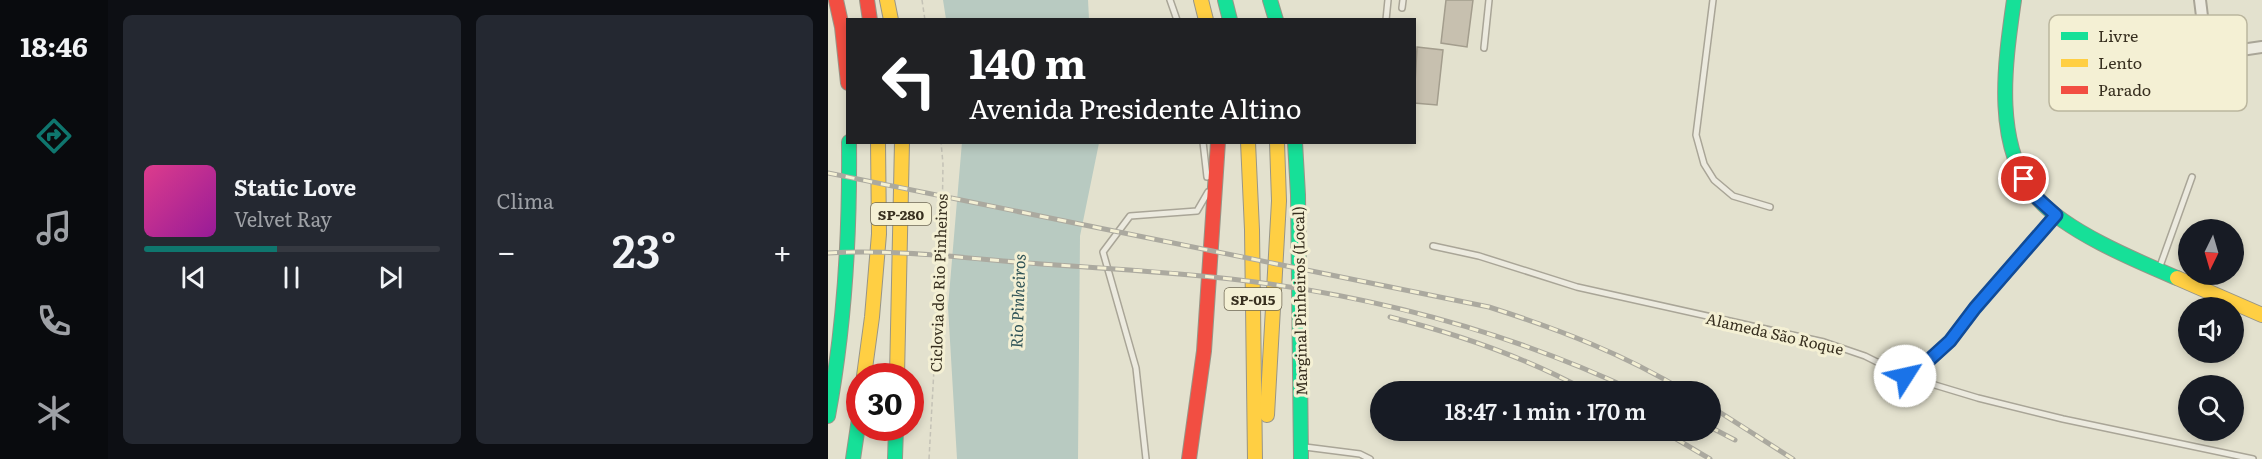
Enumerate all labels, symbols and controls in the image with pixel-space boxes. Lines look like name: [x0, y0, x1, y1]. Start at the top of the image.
legend: [2049, 15, 2247, 111]
text: Livre: [2098, 23, 2138, 47]
text: 18:46: [20, 25, 88, 65]
text: 140 m: [969, 30, 1086, 92]
icon: left: [870, 42, 948, 120]
text: Lento: [2098, 50, 2142, 74]
text: Parado: [2098, 77, 2151, 101]
text: Avenida Presidente Altino: [969, 87, 1302, 127]
icon: directions: [33, 115, 75, 157]
pin: [1998, 153, 2049, 204]
icon: arrive: [2007, 162, 2040, 195]
text: Static Love: [234, 170, 356, 203]
text: Clima: [497, 185, 554, 215]
street label: Ciclovia do Rio Pinheiros: [923, 193, 953, 373]
text: Velvet Ray: [234, 203, 332, 233]
road number: SP-280: [871, 203, 931, 225]
street label: Marginal Pinheiros (Local): [1286, 206, 1312, 396]
icon: music: [33, 207, 75, 249]
text: 23°: [612, 215, 676, 282]
north arrow: [2178, 219, 2244, 285]
map controls: [2178, 219, 2244, 441]
text: −: [497, 225, 516, 274]
text: +: [773, 225, 792, 274]
water label: Rio Pinheiros: [1003, 253, 1031, 349]
icon: previous: [177, 261, 210, 294]
icon: pause: [275, 261, 308, 294]
icon: next: [374, 261, 407, 294]
road number: SP-015: [1224, 288, 1282, 310]
button: sound: [2178, 297, 2244, 363]
icon: phone: [33, 300, 75, 342]
street label: Alameda São Roque: [1704, 306, 1846, 360]
position arrow: [1873, 344, 1937, 408]
speed limit sign: 30: [846, 363, 924, 441]
button: search: [2178, 375, 2244, 441]
icon: climate: [33, 392, 75, 434]
text: 18:47 · 1 min · 170 m: [1445, 394, 1646, 427]

